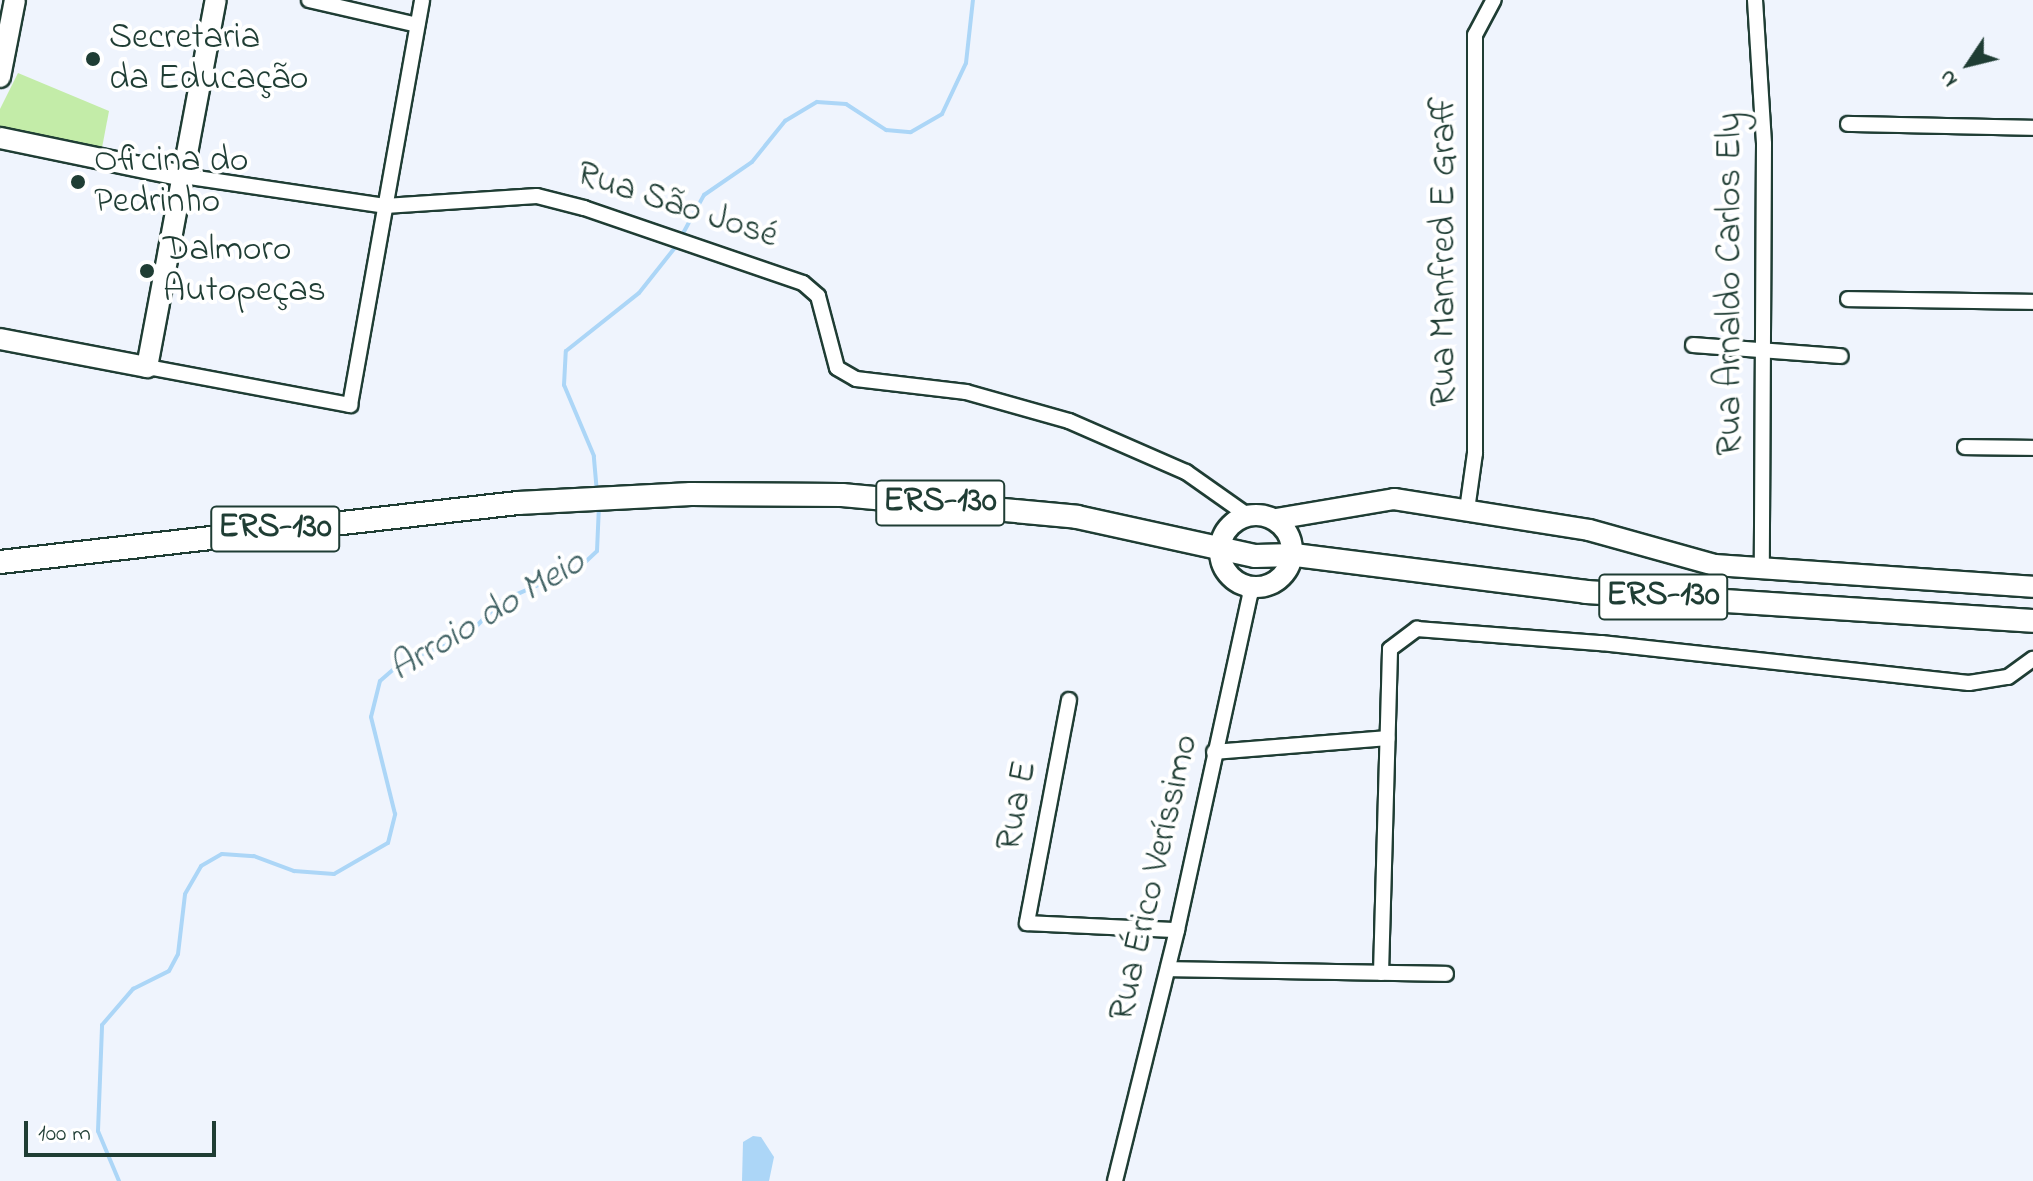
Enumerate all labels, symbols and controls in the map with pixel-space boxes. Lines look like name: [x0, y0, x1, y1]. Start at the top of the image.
place label: Secretaria da Educação: [109, 16, 309, 101]
north arrow: [1929, 24, 2009, 104]
marker: Secretaria da Educação: [84, 50, 102, 68]
text: N: [1932, 63, 1967, 93]
street label: Rua Manfred E Graff: [1423, 97, 1467, 407]
street label: Rua Arnaldo Carlos Ely: [1709, 112, 1753, 456]
place label: Oficina do Pedrinho: [94, 139, 248, 224]
street label: Rua São José: [571, 153, 783, 259]
marker: Oficina do Pedrinho: [69, 173, 87, 191]
place label: Dalmoro Autopeças: [163, 228, 326, 313]
marker: Dalmoro Autopeças: [138, 262, 156, 280]
road number: ERS-130: [874, 473, 1006, 533]
road number: ERS-130: [209, 499, 341, 559]
water label: Arroio do Meio: [382, 541, 594, 693]
road number: ERS-130: [1597, 567, 1729, 627]
street label: Rua Érico Veríssimo: [1101, 731, 1209, 1025]
street label: Rua E: [988, 757, 1048, 855]
scale bar: [28, 1105, 220, 1155]
text: 100 m: [38, 1117, 91, 1152]

